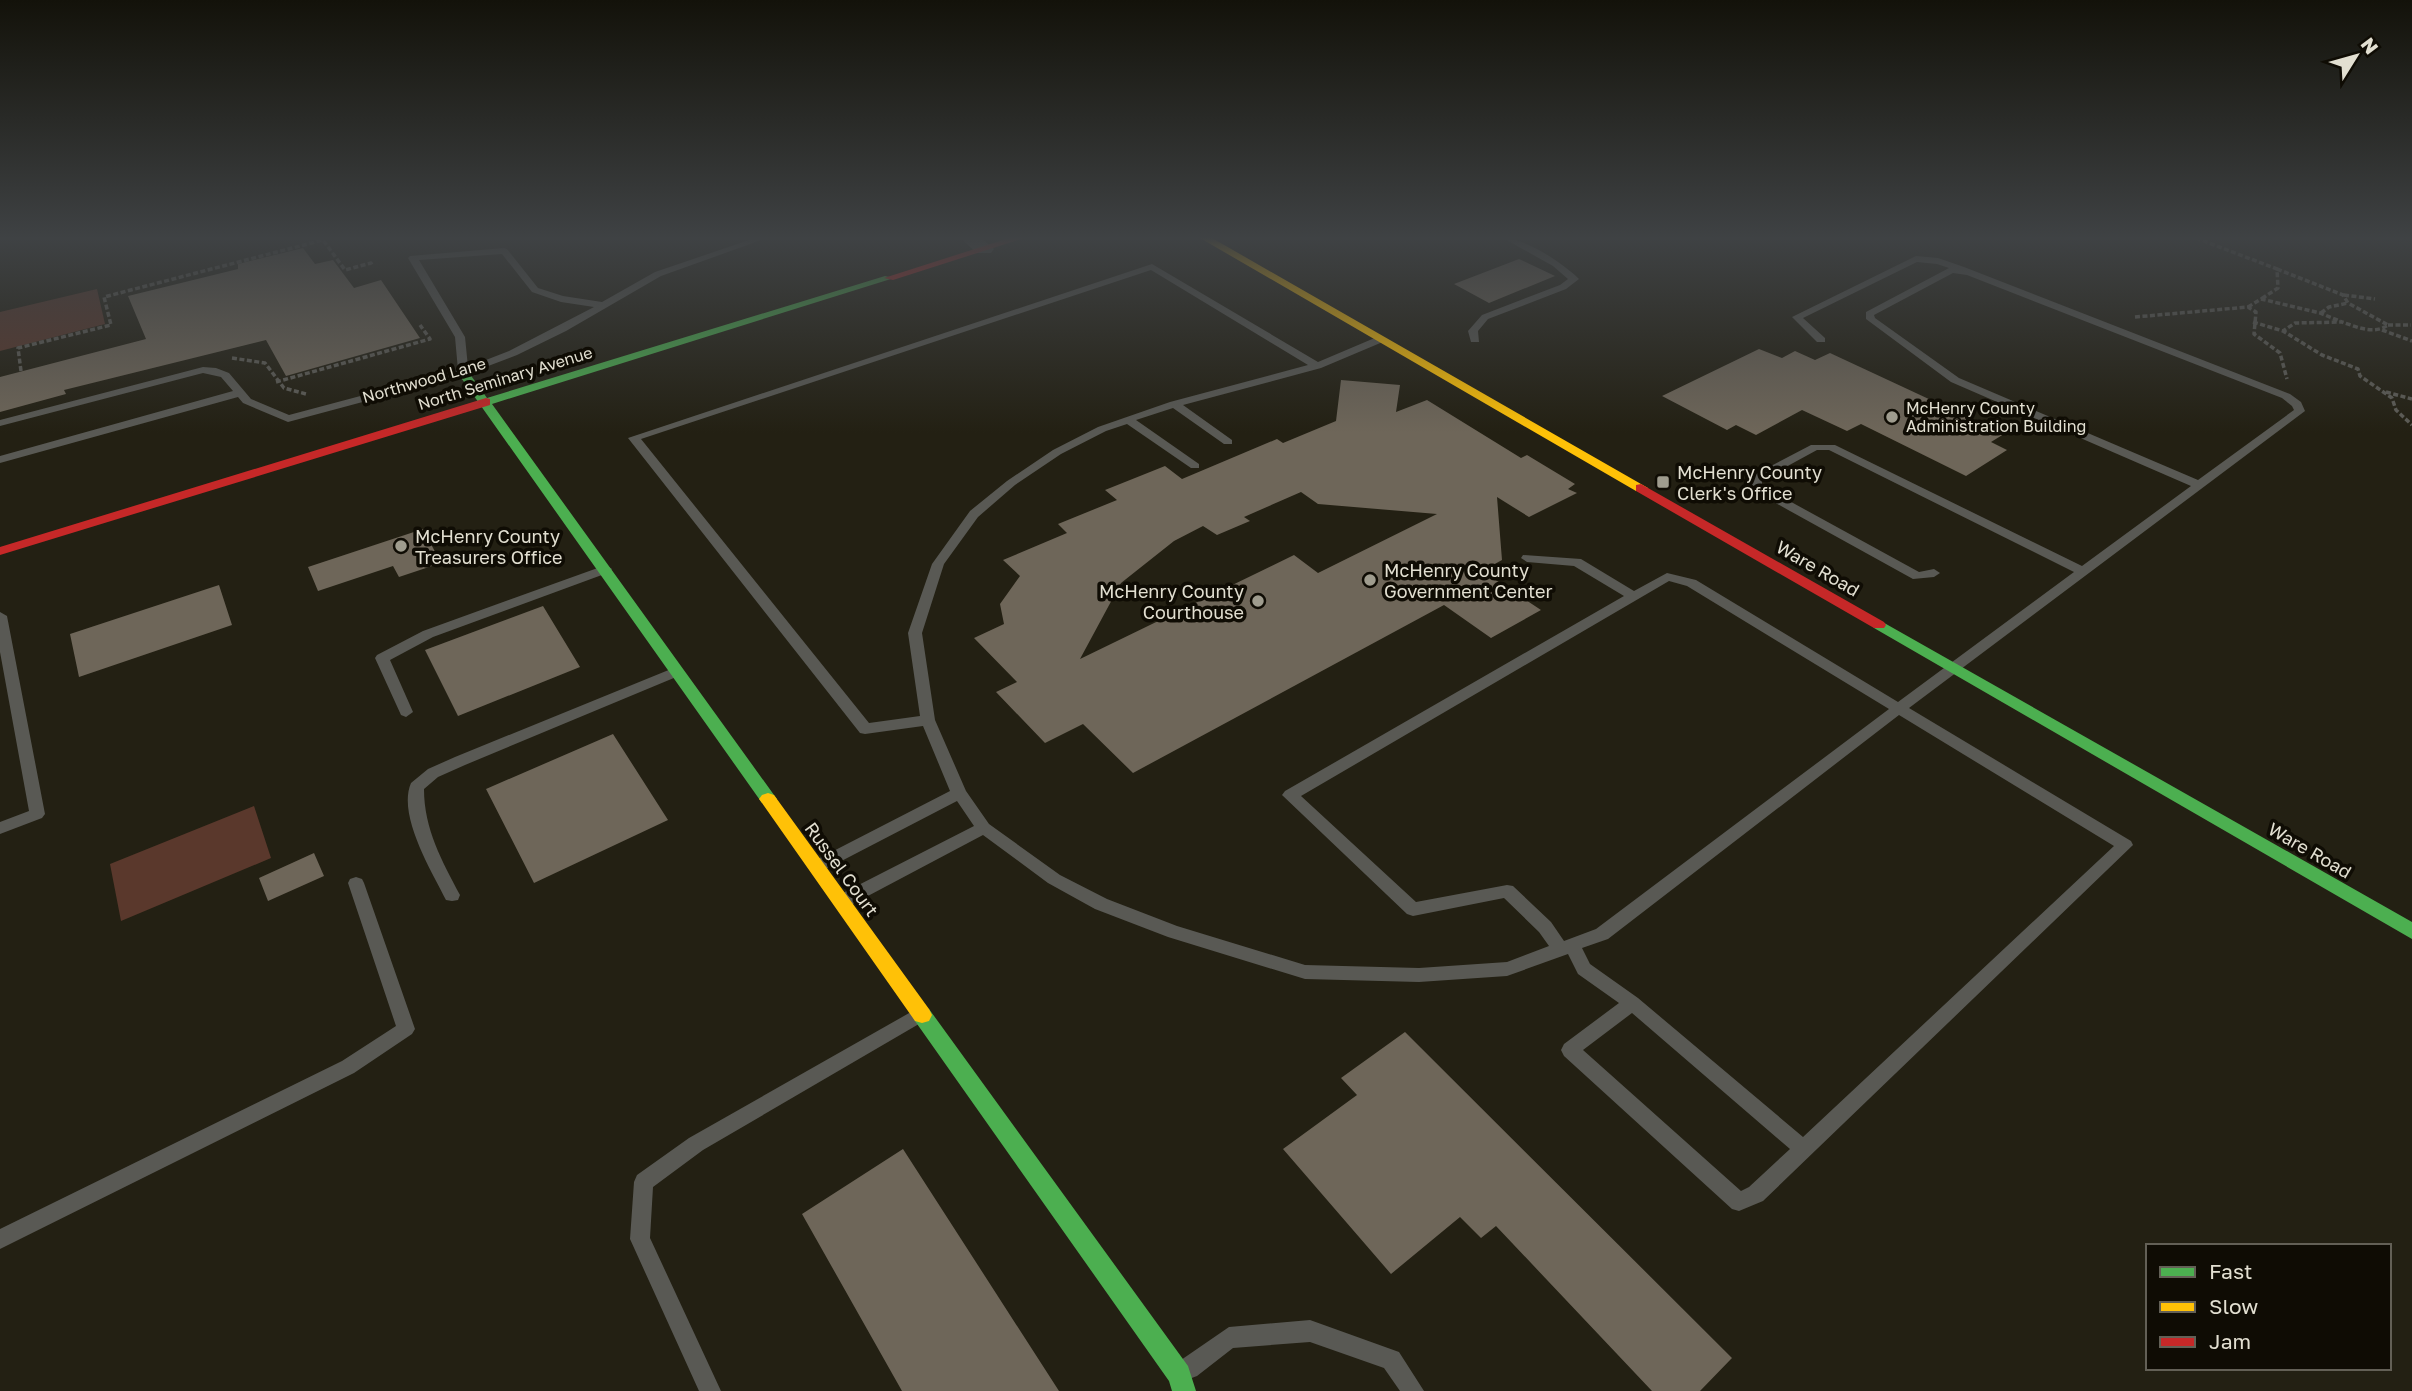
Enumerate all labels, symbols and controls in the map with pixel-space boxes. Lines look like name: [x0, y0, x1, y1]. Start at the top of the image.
north arrow: [2321, 21, 2391, 91]
text: N: [2356, 33, 2384, 58]
street label: North Seminary Avenue: [415, 342, 595, 414]
street label: Northwood Lane: [360, 353, 488, 407]
place label: McHenry County Administration Building: [1906, 398, 2086, 436]
marker: McHenry County Administration Building: [1884, 409, 1900, 425]
place label: McHenry County Clerk's Office: [1677, 461, 1822, 504]
marker: McHenry County Clerk's Office: [1655, 474, 1671, 490]
place label: McHenry County Treasurers Office: [415, 525, 562, 568]
street label: Ware Road: [1772, 535, 1864, 601]
marker: McHenry County Treasurers Office: [393, 538, 409, 554]
place label: McHenry County Government Center: [1384, 559, 1553, 602]
marker: McHenry County Government Center: [1362, 572, 1378, 588]
place label: McHenry County Courthouse: [1099, 580, 1244, 623]
marker: McHenry County Courthouse: [1250, 593, 1266, 609]
street label: Ware Road: [2264, 817, 2356, 883]
street label: Russel Court: [800, 818, 884, 920]
legend: [2146, 1244, 2391, 1370]
text: Fast: [2209, 1258, 2252, 1284]
text: Slow: [2209, 1293, 2258, 1319]
text: Jam: [2209, 1328, 2251, 1354]

